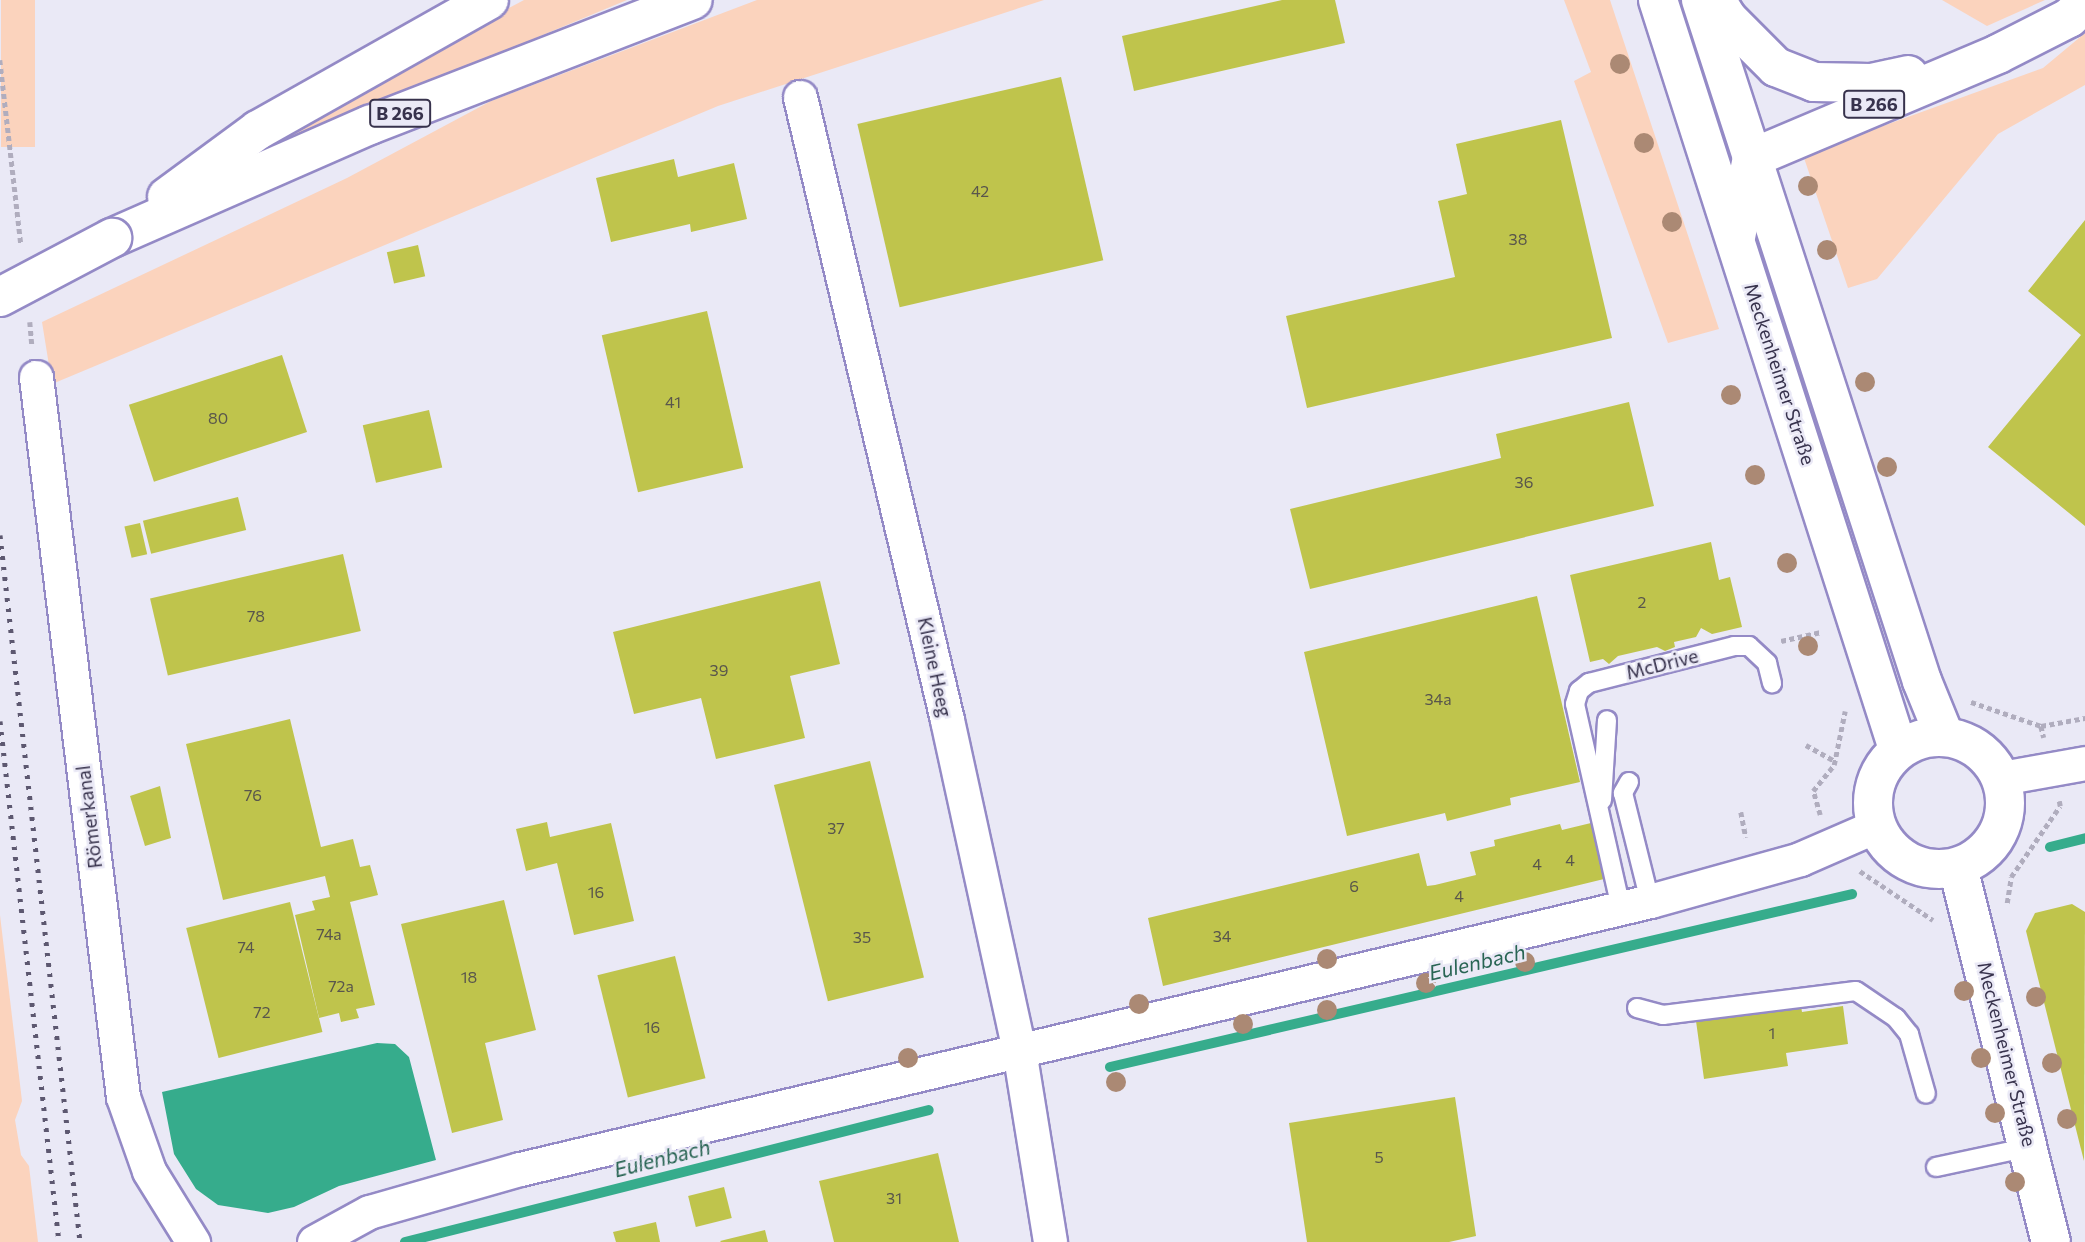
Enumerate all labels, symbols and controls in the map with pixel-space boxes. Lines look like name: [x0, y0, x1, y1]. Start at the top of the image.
road number: B 266: [1842, 90, 1906, 119]
road number: B 266: [368, 98, 432, 128]
house number: 42: [971, 181, 989, 201]
house number: 38: [1509, 229, 1527, 249]
street label: Meckenheimer Straße: [1740, 280, 1820, 468]
house number: 41: [665, 392, 681, 412]
house number: 80: [208, 408, 228, 428]
house number: 36: [1515, 472, 1533, 492]
house number: 2: [1638, 592, 1646, 612]
house number: 78: [247, 606, 265, 626]
street label: Kleine Heeg: [913, 615, 957, 719]
street label: McDrive: [1624, 644, 1700, 684]
house number: 39: [710, 660, 728, 680]
house number: 34a: [1424, 689, 1452, 709]
street label: Römerkanal: [71, 764, 107, 870]
house number: 76: [244, 785, 262, 805]
house number: 37: [827, 818, 845, 838]
house number: 4: [1565, 850, 1575, 870]
house number: 4: [1532, 854, 1542, 874]
house number: 6: [1349, 876, 1359, 896]
house number: 16: [588, 882, 604, 902]
house number: 4: [1454, 886, 1464, 906]
house number: 74a: [316, 924, 342, 944]
house number: 34: [1213, 926, 1231, 946]
house number: 35: [853, 927, 871, 947]
house number: 74: [237, 937, 255, 957]
water label: Eulenbach: [1426, 939, 1528, 985]
street label: Meckenheimer Straße: [1973, 959, 2041, 1149]
house number: 18: [461, 967, 477, 987]
house number: 72a: [328, 976, 354, 996]
house number: 72: [253, 1002, 271, 1022]
house number: 16: [644, 1017, 660, 1037]
house number: 1: [1769, 1023, 1775, 1043]
water label: Eulenbach: [611, 1134, 713, 1182]
house number: 5: [1374, 1147, 1384, 1167]
house number: 31: [886, 1188, 902, 1208]

